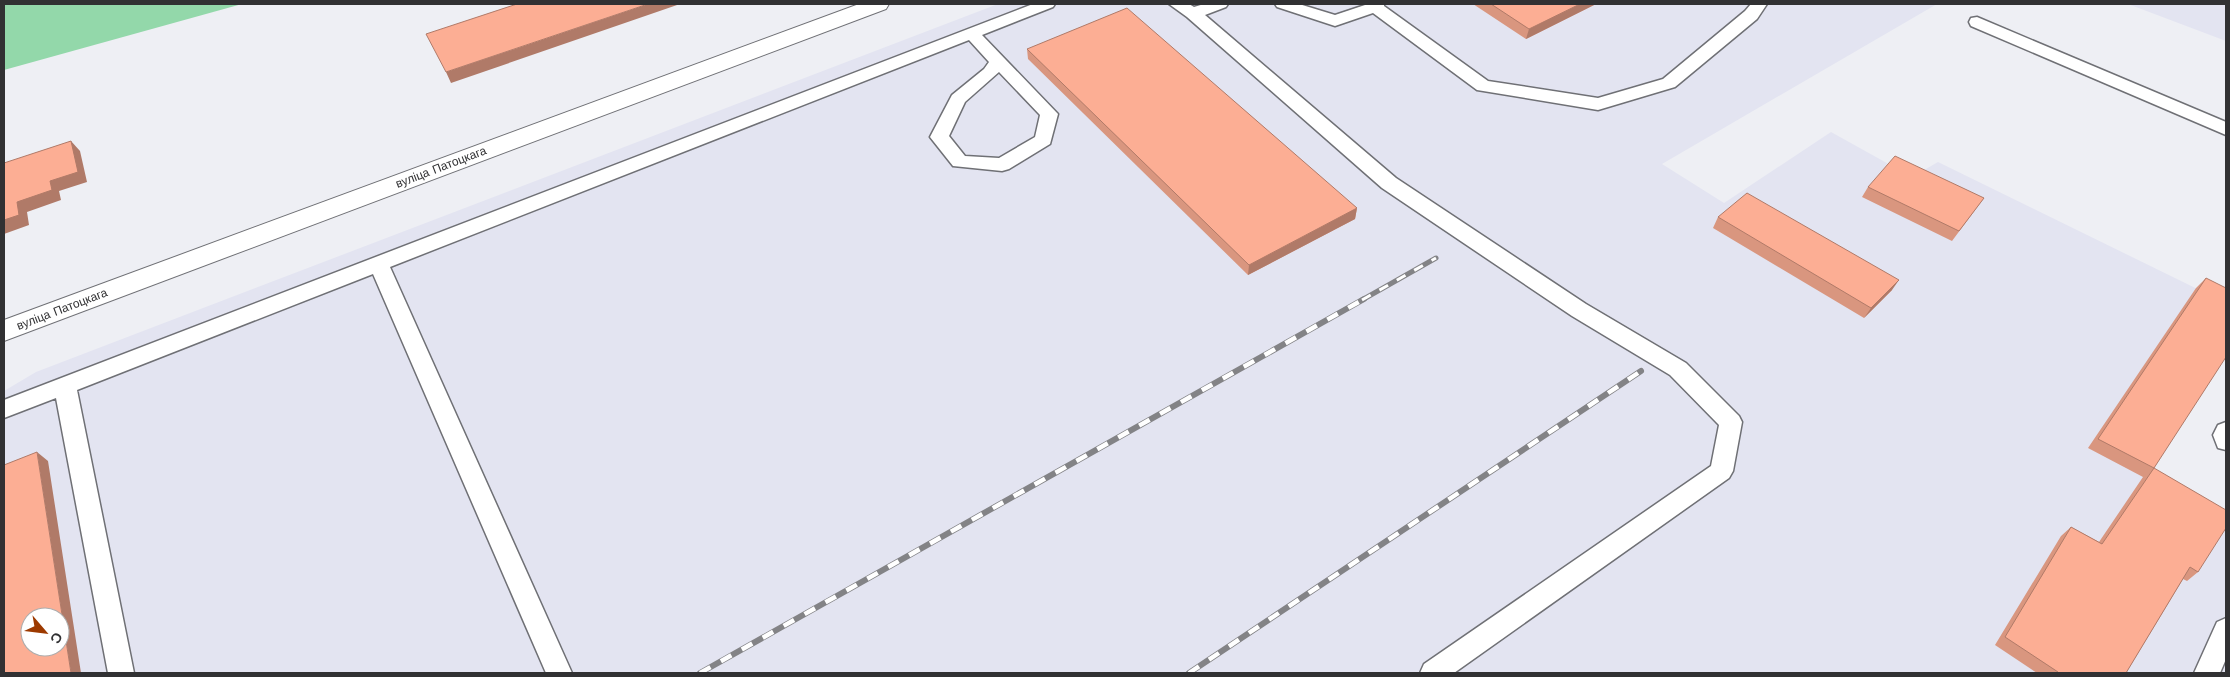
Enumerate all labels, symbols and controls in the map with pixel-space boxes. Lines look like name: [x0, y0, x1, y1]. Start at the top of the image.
street label: вуліца Патоцкага: [394, 143, 489, 191]
street label: вуліца Патоцкага: [15, 285, 110, 333]
north arrow: [20, 607, 70, 657]
text: С: [47, 630, 66, 646]

